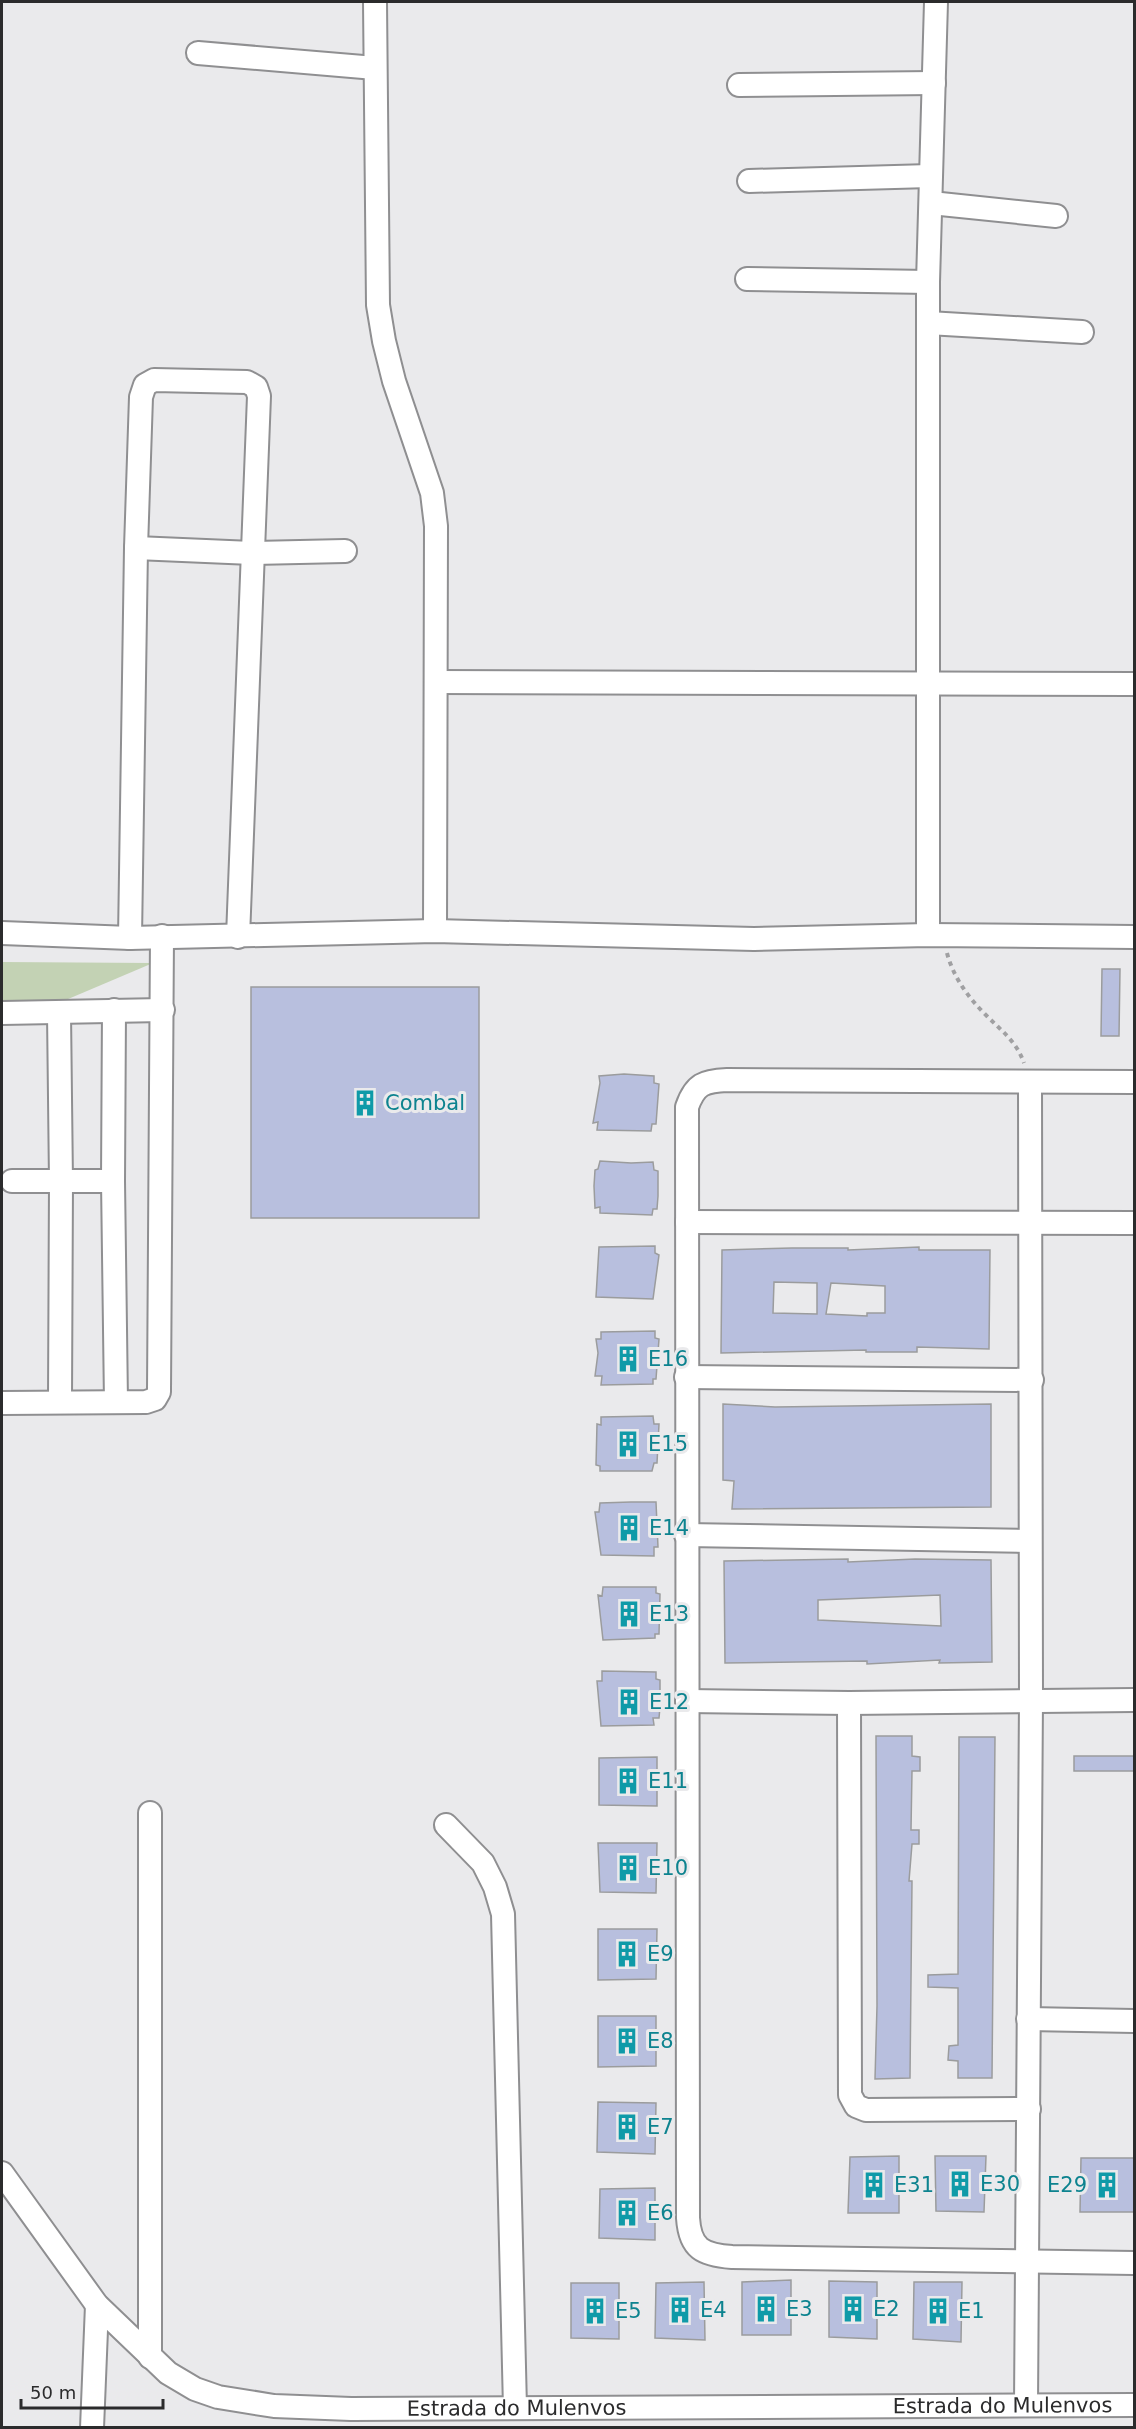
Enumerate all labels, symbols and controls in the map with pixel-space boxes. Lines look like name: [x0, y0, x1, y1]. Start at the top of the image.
building icon: Combal: [350, 1088, 380, 1118]
place label: Combal: [385, 1091, 465, 1115]
building icon: E16: [613, 1344, 643, 1374]
place label: E16: [648, 1347, 688, 1371]
building icon: E15: [613, 1429, 643, 1459]
place label: E15: [648, 1432, 688, 1456]
building icon: E14: [614, 1513, 644, 1543]
place label: E14: [649, 1516, 689, 1540]
building icon: E13: [614, 1599, 644, 1629]
place label: E13: [649, 1602, 689, 1626]
building icon: E12: [614, 1687, 644, 1717]
place label: E12: [649, 1690, 689, 1714]
building icon: E11: [613, 1766, 643, 1796]
place label: E11: [648, 1769, 688, 1793]
building icon: E10: [613, 1853, 643, 1883]
place label: E10: [648, 1856, 688, 1880]
building icon: E9: [612, 1939, 642, 1969]
place label: E9: [647, 1942, 674, 1966]
building icon: E8: [612, 2026, 642, 2056]
place label: E8: [647, 2029, 674, 2053]
building icon: E7: [612, 2112, 642, 2142]
place label: E7: [647, 2115, 674, 2139]
building icon: E30: [945, 2169, 975, 2199]
building icon: E31: [859, 2170, 889, 2200]
building icon: E29: [1092, 2170, 1122, 2200]
place label: E30: [980, 2172, 1020, 2196]
place label: E31: [894, 2173, 934, 2197]
place label: E29: [1047, 2173, 1087, 2197]
building icon: E6: [612, 2198, 642, 2228]
place label: E6: [647, 2201, 674, 2225]
building icon: E3: [751, 2294, 781, 2324]
building icon: E2: [838, 2294, 868, 2324]
building icon: E4: [665, 2295, 695, 2325]
building icon: E5: [580, 2296, 610, 2326]
building icon: E1: [923, 2296, 953, 2326]
place label: E3: [786, 2297, 813, 2321]
place label: E2: [873, 2297, 900, 2321]
place label: E4: [700, 2298, 727, 2322]
place label: E5: [615, 2299, 642, 2323]
place label: E1: [958, 2299, 985, 2323]
scale bar: [21, 2372, 164, 2410]
text: 50 m: [30, 2382, 76, 2403]
street label: Estrada do Mulenvos: [893, 2393, 1112, 2418]
street label: Estrada do Mulenvos: [407, 2396, 626, 2421]

